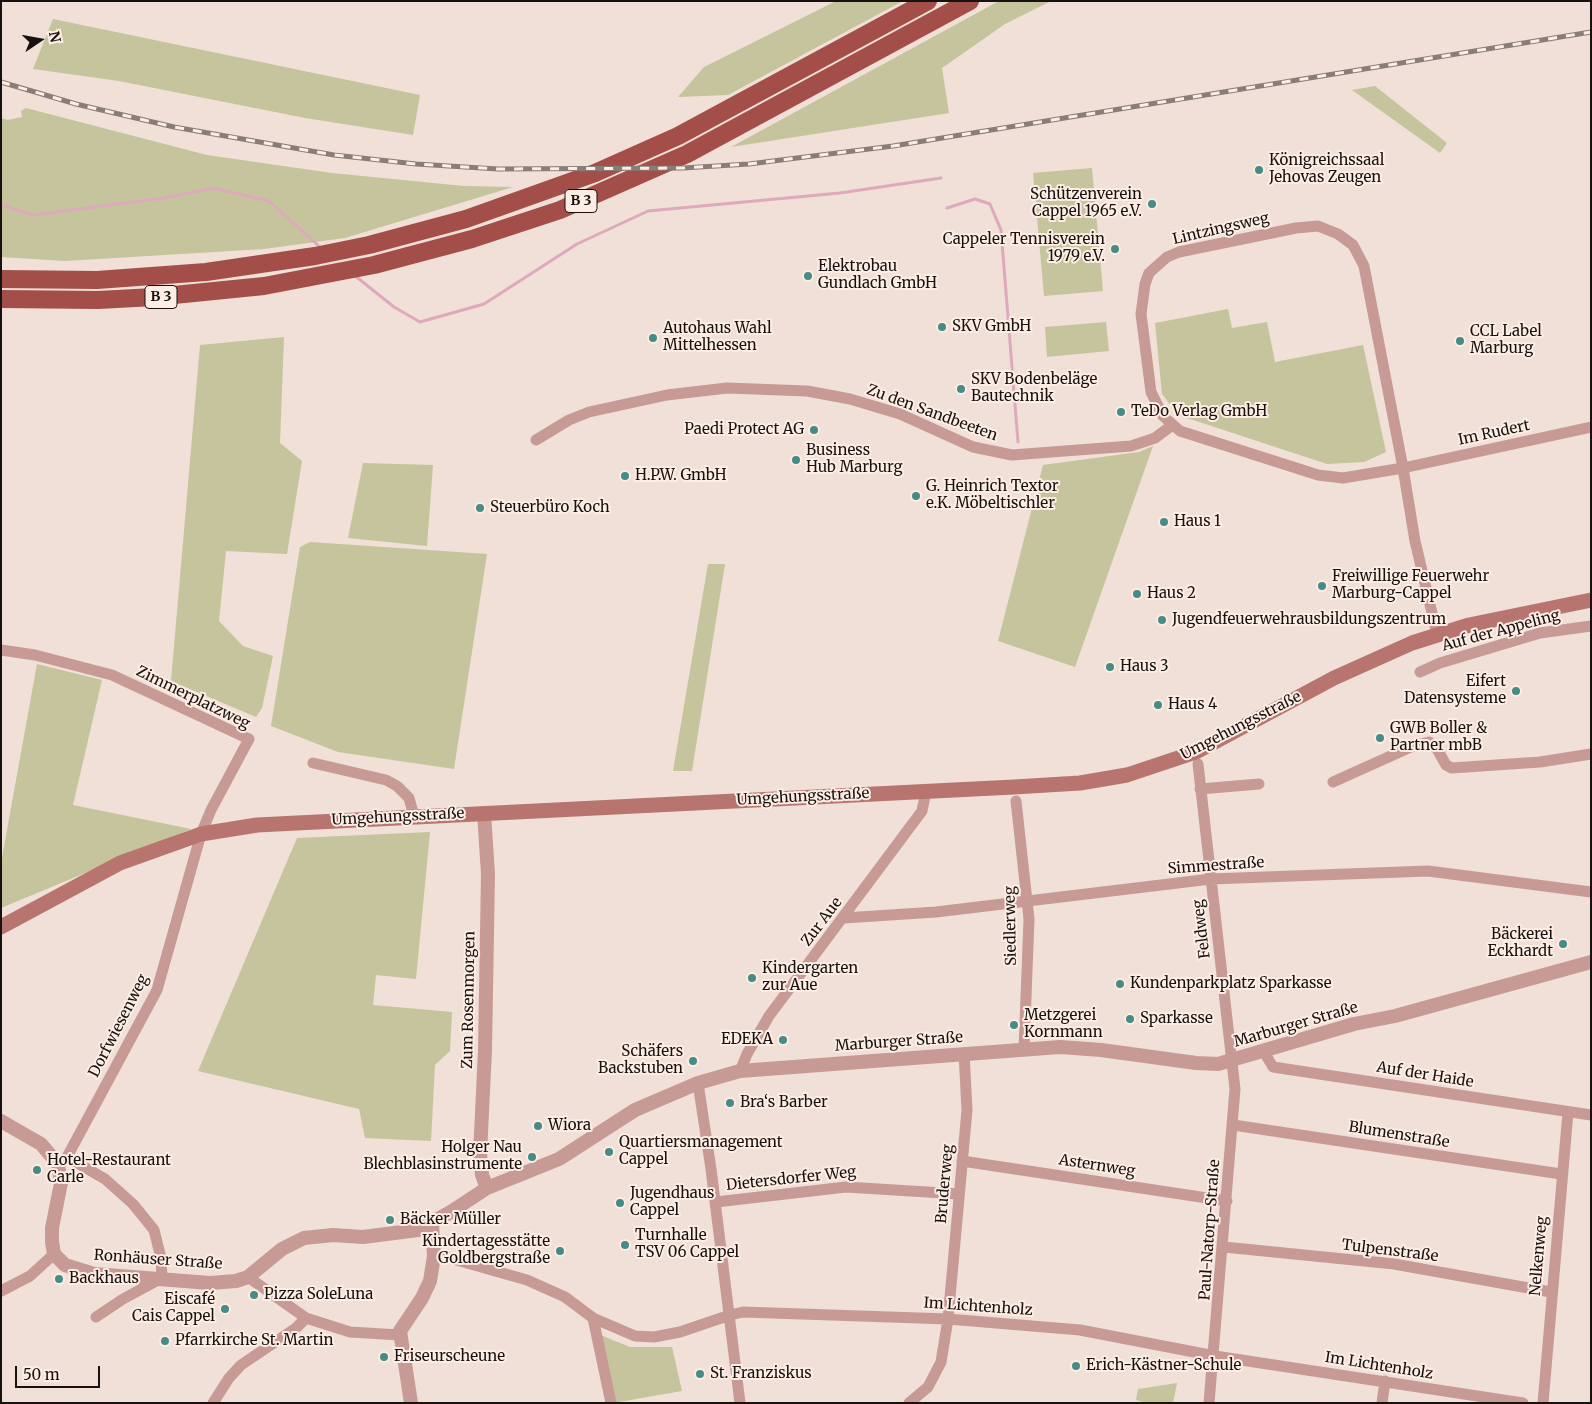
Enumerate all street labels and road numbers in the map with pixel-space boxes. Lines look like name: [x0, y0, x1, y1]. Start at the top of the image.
road number: B 3: [565, 190, 597, 212]
street label: Lintzingsweg: [1171, 209, 1271, 249]
road number: B 3: [145, 286, 177, 308]
street label: Zu den Sandbeeten: [864, 381, 1000, 445]
street label: Im Rudert: [1456, 417, 1532, 449]
street label: Auf der Appeling: [1440, 607, 1562, 655]
street label: Zimmerplatzweg: [133, 663, 253, 733]
street label: Umgehungsstraße: [1178, 688, 1304, 764]
street label: Umgehungsstraße: [736, 785, 870, 809]
street label: Umgehungsstraße: [331, 805, 465, 829]
street label: Simmestraße: [1167, 854, 1265, 878]
street label: Siedlerweg: [1001, 886, 1021, 966]
street label: Zur Aue: [798, 894, 846, 950]
street label: Feldweg: [1189, 898, 1215, 960]
street label: Zum Rosenmorgen: [459, 931, 479, 1069]
street label: Dorfwiesenweg: [85, 972, 153, 1080]
street label: Marburger Straße: [1232, 999, 1360, 1051]
street label: Marburger Straße: [834, 1029, 964, 1055]
street label: Auf der Haide: [1375, 1058, 1475, 1092]
street label: Blumenstraße: [1347, 1118, 1451, 1152]
street label: Bruderweg: [933, 1144, 957, 1224]
street label: Asternweg: [1057, 1151, 1137, 1181]
street label: Paul-Natorp-Straße: [1196, 1159, 1224, 1301]
street label: Dietersdorfer Weg: [725, 1163, 857, 1195]
street label: Nelkenweg: [1527, 1215, 1551, 1297]
street label: Tulpenstraße: [1341, 1236, 1439, 1266]
street label: Ronhäuser Straße: [93, 1247, 223, 1273]
street label: Im Lichtenholz: [923, 1294, 1033, 1320]
street label: Im Lichtenholz: [1324, 1349, 1434, 1383]

